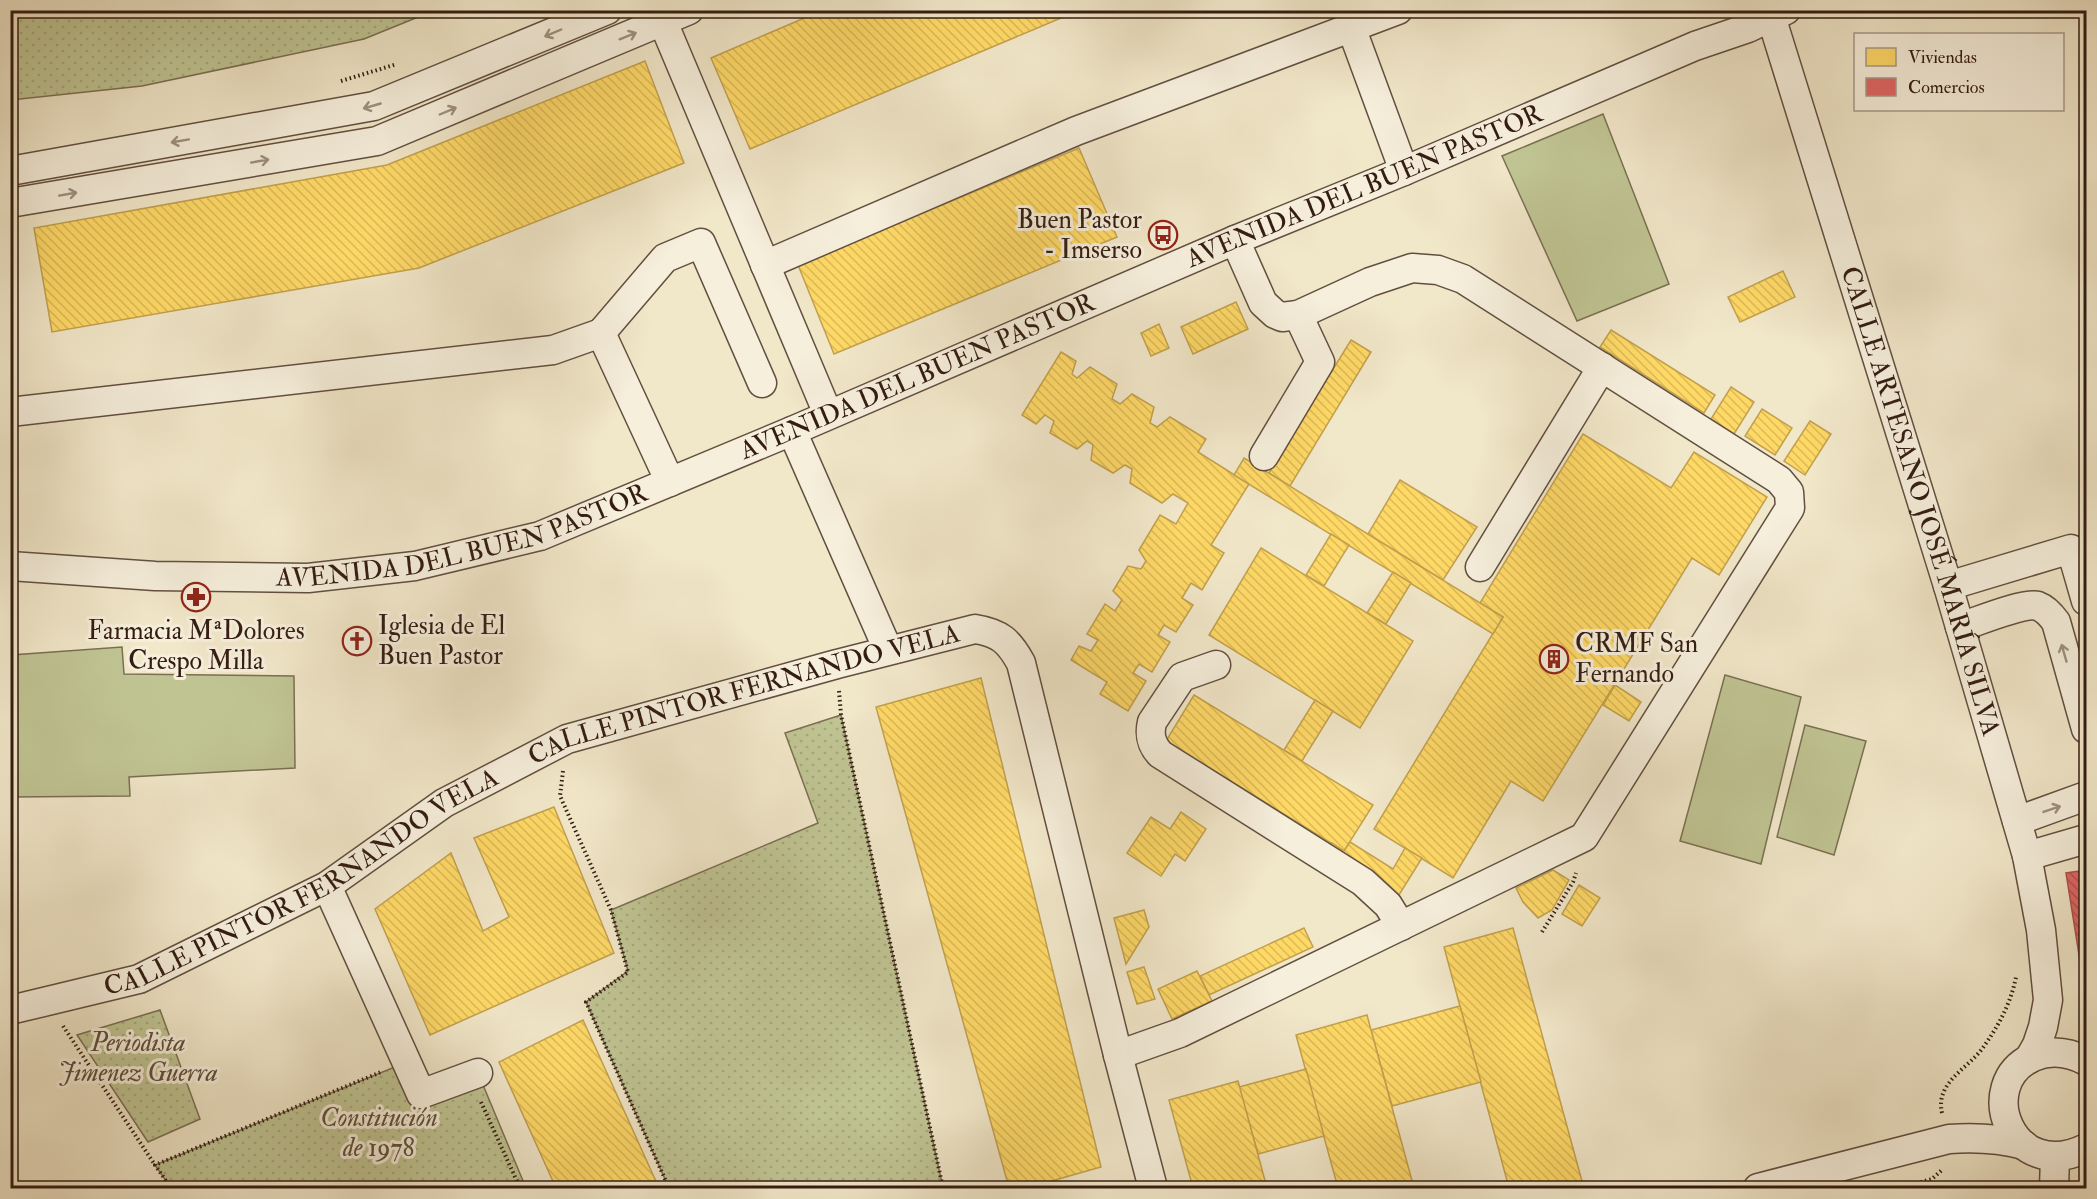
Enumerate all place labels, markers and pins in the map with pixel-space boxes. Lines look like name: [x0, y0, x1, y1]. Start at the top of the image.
place label: Buen Pastor - Imserso: [1017, 204, 1142, 266]
bus stop icon: Buen Pastor - Imserso: [1147, 219, 1179, 251]
pharmacy icon: Farmacia MªDolores Crespo Milla: [180, 581, 212, 613]
place label: Iglesia de El Buen Pastor: [378, 610, 506, 672]
place label: Farmacia MªDolores Crespo Milla: [87, 615, 305, 678]
church icon: Iglesia de El Buen Pastor: [341, 625, 373, 657]
place label: CRMF San Fernando: [1575, 628, 1698, 690]
building icon: CRMF San Fernando: [1538, 643, 1570, 675]

